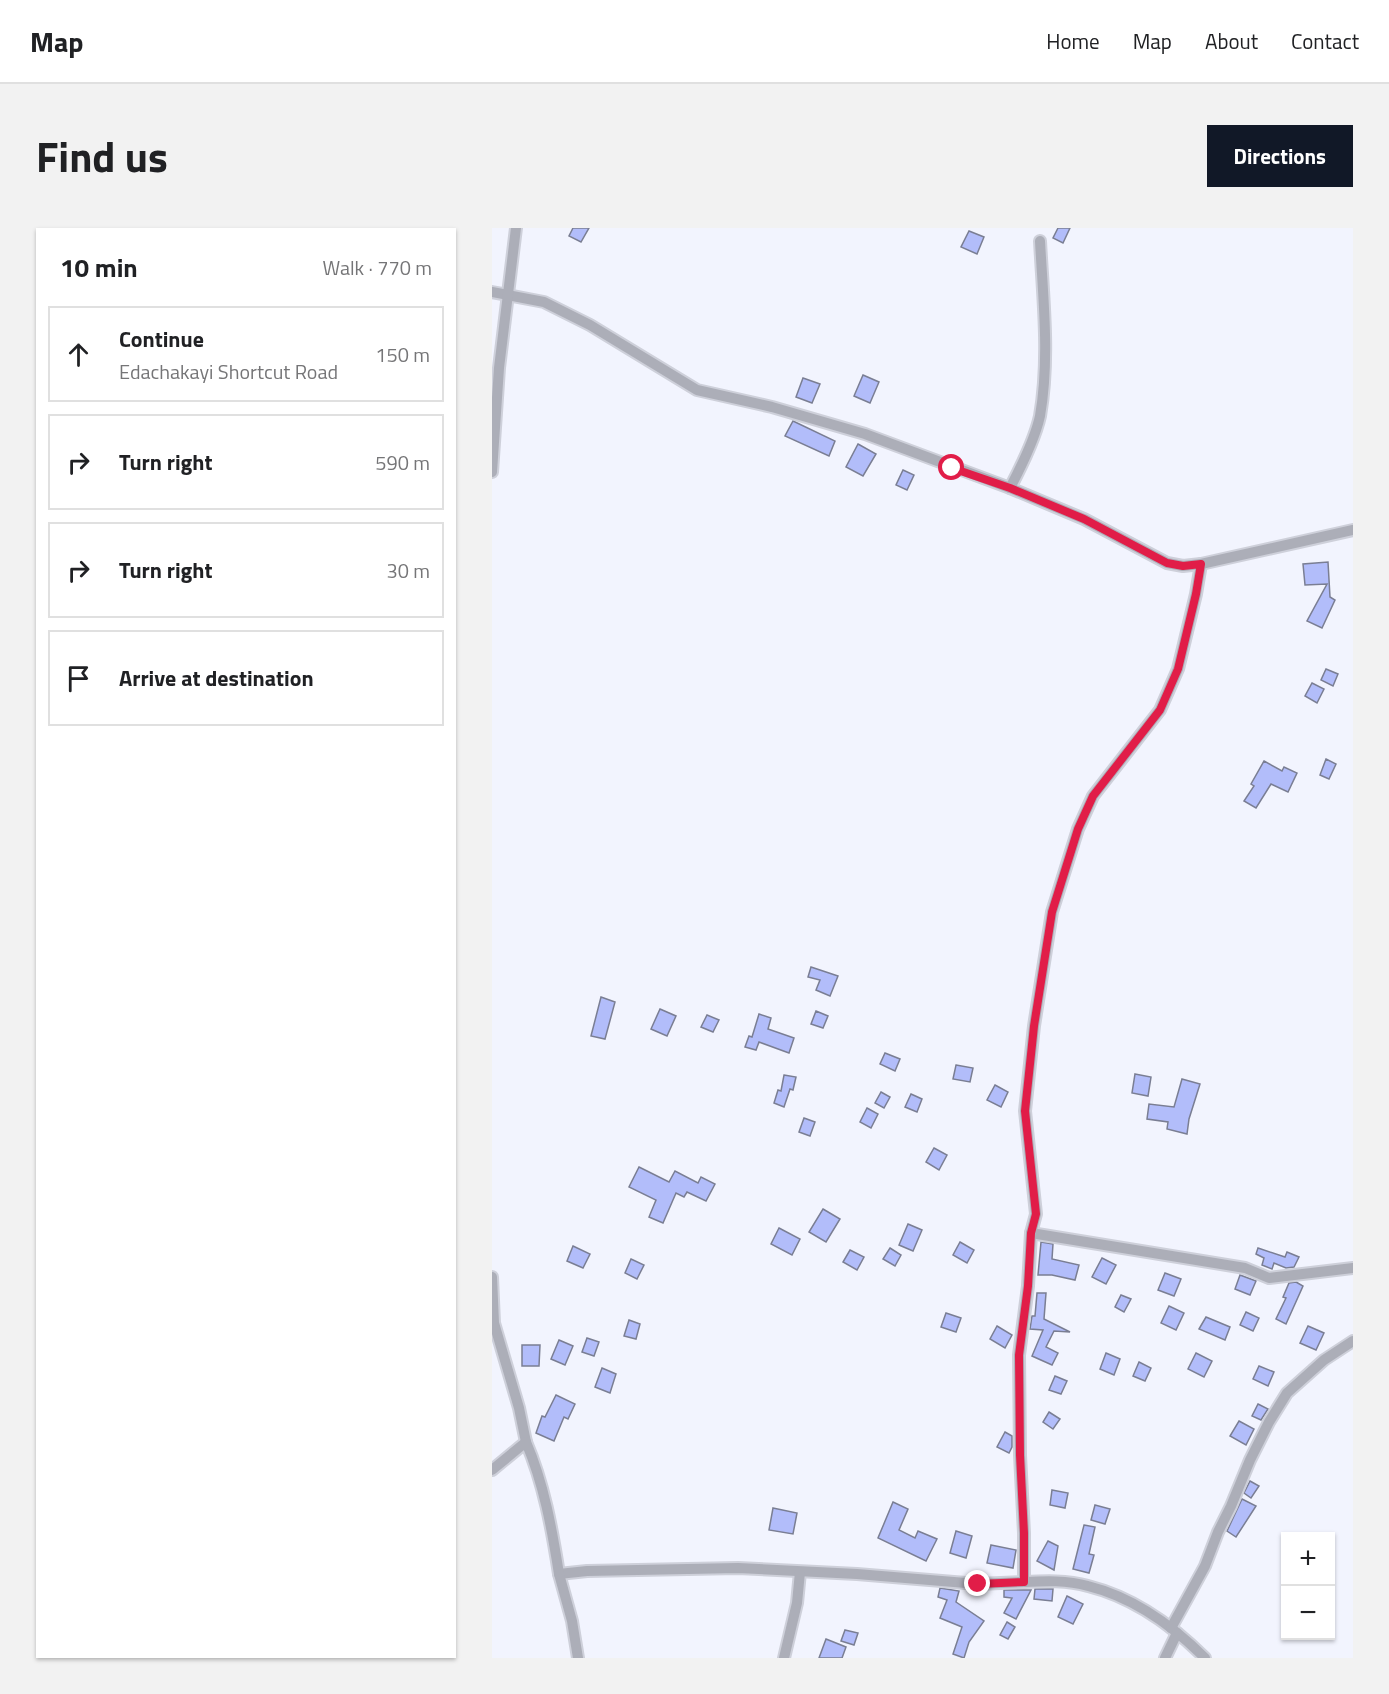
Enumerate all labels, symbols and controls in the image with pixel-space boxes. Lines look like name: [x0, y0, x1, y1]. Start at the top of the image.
text: Map: [30, 20, 84, 63]
text: Home: [1046, 25, 1100, 57]
text: Map: [1133, 25, 1172, 57]
text: About: [1205, 25, 1258, 57]
text: Contact: [1291, 25, 1359, 57]
text: Find us: [36, 124, 168, 188]
button: Directions: [1207, 125, 1353, 187]
text: 10 min: [60, 248, 138, 287]
text: Walk · 770 m: [323, 252, 432, 283]
text: Continue: [119, 322, 204, 356]
icon: ahead: [62, 338, 95, 371]
text: 150 m: [375, 339, 430, 370]
text: Edachakayi Shortcut Road: [119, 356, 338, 387]
text: Turn right: [119, 445, 213, 479]
icon: right: [62, 446, 95, 479]
text: 590 m: [375, 447, 430, 478]
route start: [938, 454, 964, 480]
text: Turn right: [119, 553, 213, 587]
icon: right: [62, 554, 95, 587]
text: 30 m: [386, 555, 430, 586]
text: Arrive at destination: [119, 661, 314, 695]
icon: arrive: [62, 662, 95, 695]
map controls: [1281, 1532, 1335, 1640]
button: +: [1281, 1532, 1335, 1586]
route end: [964, 1570, 990, 1596]
button: −: [1281, 1586, 1335, 1640]

